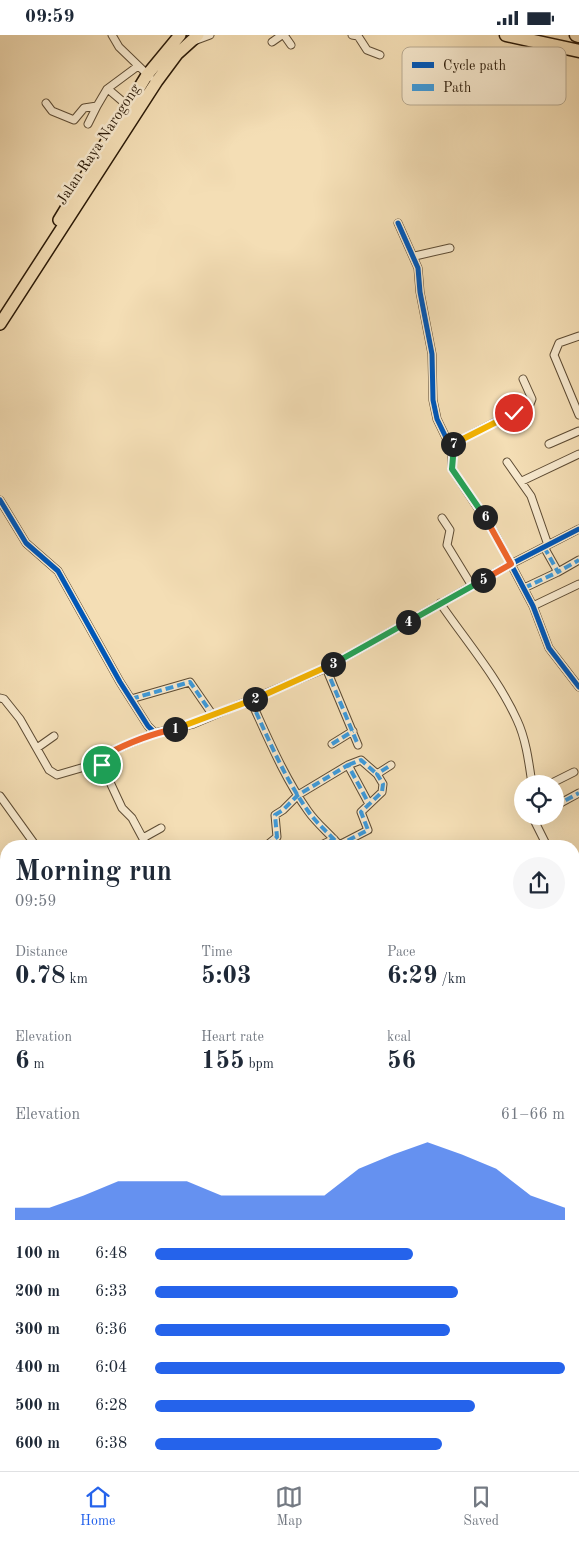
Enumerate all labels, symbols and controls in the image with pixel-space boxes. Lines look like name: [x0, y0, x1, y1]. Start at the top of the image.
text: 09:59: [25, 8, 74, 27]
legend: [402, 47, 566, 105]
text: Cycle path: [443, 59, 506, 73]
text: Path: [443, 81, 472, 95]
street label: Jalan Raya Narogong: [55, 82, 144, 208]
pin: [493, 392, 535, 434]
icon: check: [500, 399, 528, 427]
pin: 7: [440, 431, 466, 457]
text: 7: [449, 437, 458, 451]
pin: 6: [472, 505, 498, 529]
text: 6: [481, 510, 490, 524]
pin: 5: [470, 567, 496, 593]
text: 5: [479, 573, 488, 587]
pin: 4: [396, 609, 420, 635]
text: 4: [404, 615, 413, 629]
pin: 3: [320, 651, 346, 677]
text: 3: [329, 657, 338, 671]
pin: 2: [242, 687, 268, 711]
text: 2: [251, 692, 260, 706]
pin: 1: [162, 717, 188, 741]
text: 1: [171, 722, 180, 736]
pin: [81, 744, 123, 786]
icon: arrive: [88, 751, 116, 779]
map controls: [514, 775, 564, 825]
button: locate: [514, 775, 564, 825]
button: share: [513, 857, 565, 909]
text: Morning run: [15, 859, 172, 887]
text: 09:59: [15, 894, 57, 910]
text: Distance: [15, 945, 68, 959]
text: Time: [201, 945, 232, 959]
text: Pace: [387, 945, 415, 959]
text: 0.78: [15, 964, 66, 989]
text: 5:03: [201, 964, 252, 989]
text: 6:29: [387, 964, 438, 989]
text: km: [66, 972, 88, 986]
text: /km: [438, 972, 466, 986]
text: Elevation: [15, 1030, 72, 1044]
text: Heart rate: [201, 1030, 264, 1044]
text: kcal: [387, 1030, 411, 1044]
text: 6: [15, 1049, 30, 1074]
text: 155: [201, 1049, 245, 1074]
text: 56: [387, 1049, 416, 1074]
text: m: [30, 1057, 45, 1071]
text: bpm: [245, 1057, 274, 1071]
text: Elevation: [15, 1107, 80, 1123]
text: 61–66 m: [501, 1107, 565, 1123]
text: 100 m: [15, 1246, 60, 1262]
text: 6:48: [95, 1246, 127, 1262]
text: 200 m: [15, 1284, 60, 1300]
text: 6:33: [95, 1284, 127, 1300]
text: 300 m: [15, 1322, 60, 1338]
text: 6:36: [95, 1322, 127, 1338]
text: 400 m: [15, 1360, 60, 1376]
text: 6:04: [95, 1360, 127, 1376]
text: 500 m: [15, 1398, 60, 1414]
text: 6:28: [95, 1398, 127, 1414]
text: 600 m: [15, 1436, 60, 1452]
text: 6:38: [95, 1436, 127, 1452]
tab: Home: [80, 1483, 116, 1530]
tab: Map: [275, 1483, 303, 1530]
tab: Saved: [463, 1483, 499, 1530]

